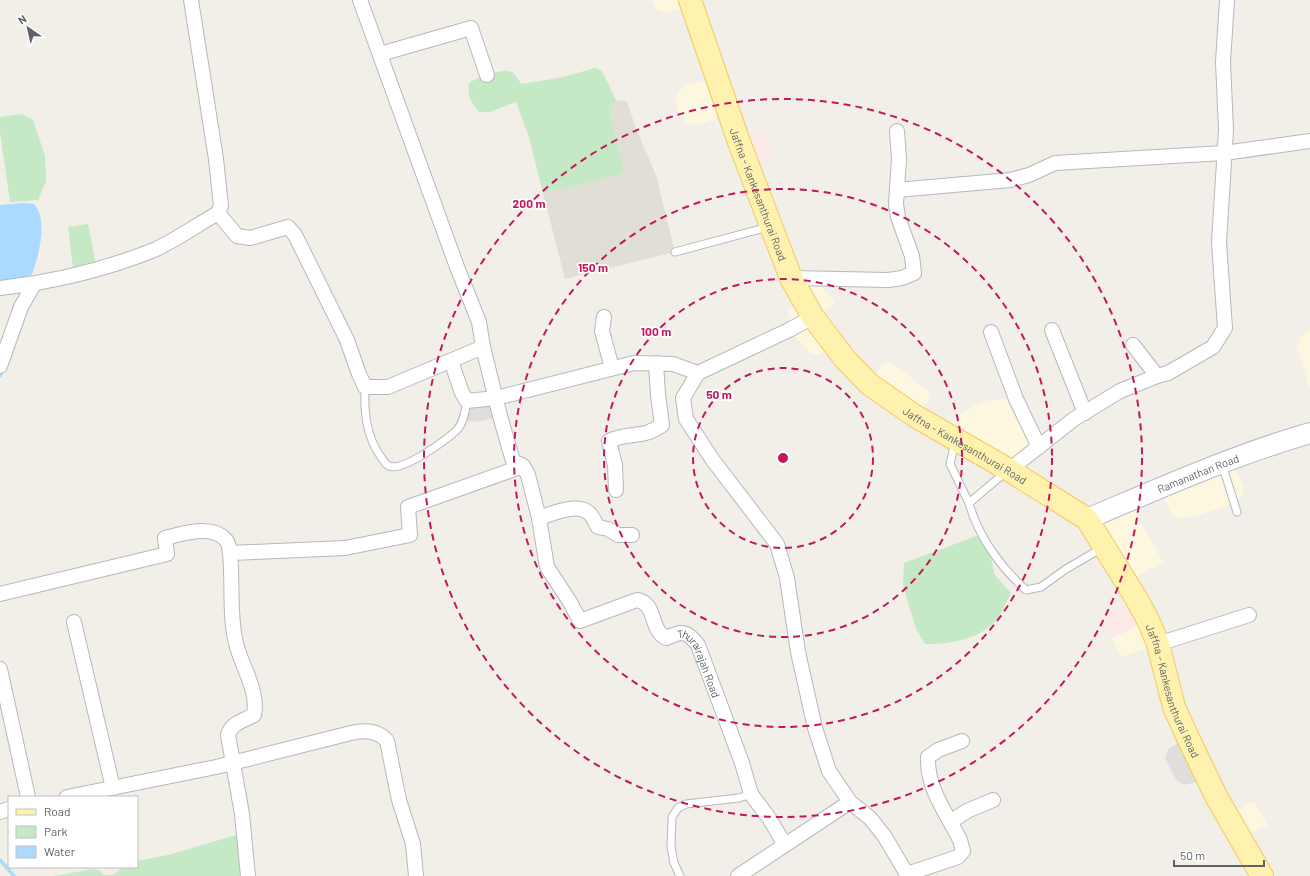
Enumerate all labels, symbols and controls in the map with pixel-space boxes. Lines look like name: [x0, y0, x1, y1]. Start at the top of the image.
north arrow: [8, 8, 48, 48]
text: N: [15, 12, 29, 27]
street label: Jaffna - Kankesanthurai Road: [728, 126, 790, 262]
text: 200 m: [513, 196, 545, 210]
text: 150 m: [578, 260, 608, 274]
text: 100 m: [641, 324, 671, 338]
text: 50 m: [706, 387, 732, 401]
street label: Jaffna - Kankesanthurai Road: [901, 403, 1029, 486]
centre of rings: [776, 451, 790, 465]
street label: Ramanathan Road: [1155, 451, 1240, 495]
street label: Jaffna - Kankesanthurai Road: [1144, 622, 1203, 760]
street label: Thurairajah Road: [676, 626, 723, 699]
legend: [8, 796, 138, 868]
text: Road: [44, 804, 71, 818]
text: Park: [44, 824, 68, 838]
scale bar: [1174, 842, 1264, 868]
text: Water: [44, 844, 76, 858]
text: 50 m: [1180, 848, 1205, 862]

